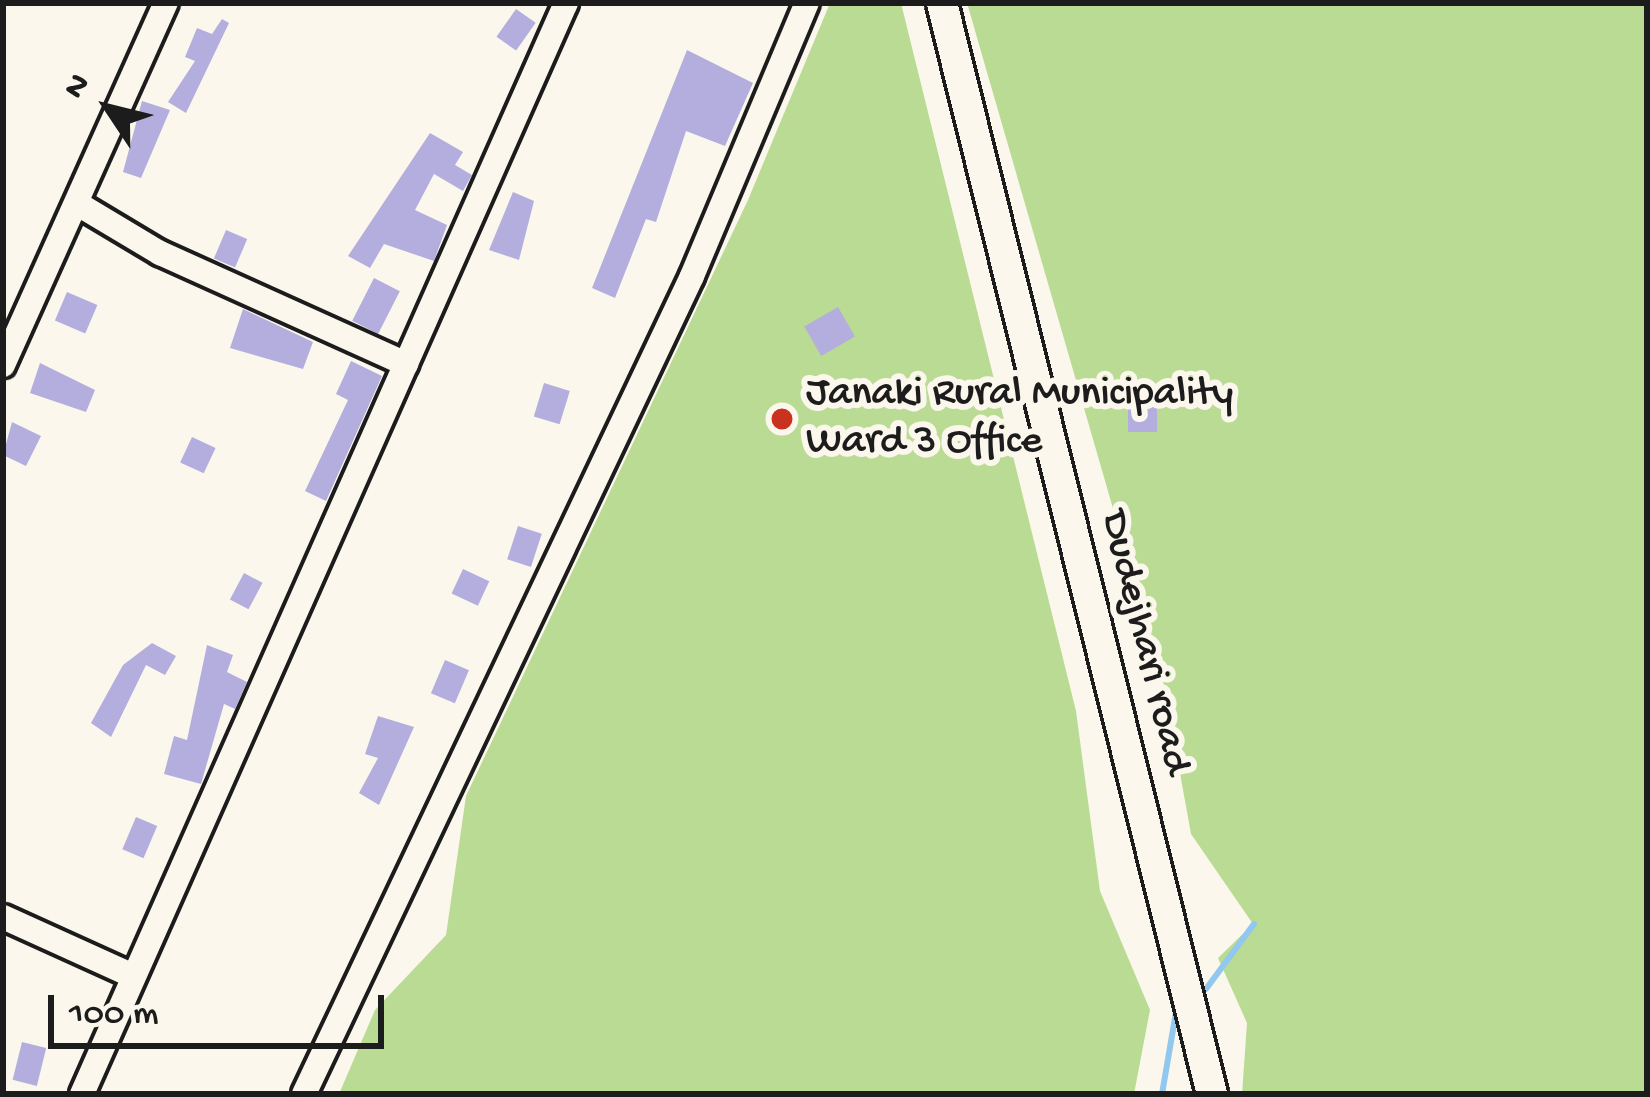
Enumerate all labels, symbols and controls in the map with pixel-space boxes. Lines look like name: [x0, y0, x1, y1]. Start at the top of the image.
north arrow: [48, 48, 168, 168]
text: N: [57, 68, 100, 107]
place label: Janaki Rural Municipality Ward 3 Office: [806, 370, 1233, 468]
marker: Janaki Rural Municipality Ward 3 Office: [769, 406, 795, 432]
street label: Dudejhari road: [1086, 506, 1200, 780]
scale bar: [54, 971, 390, 1045]
text: 100 m: [69, 994, 159, 1037]

